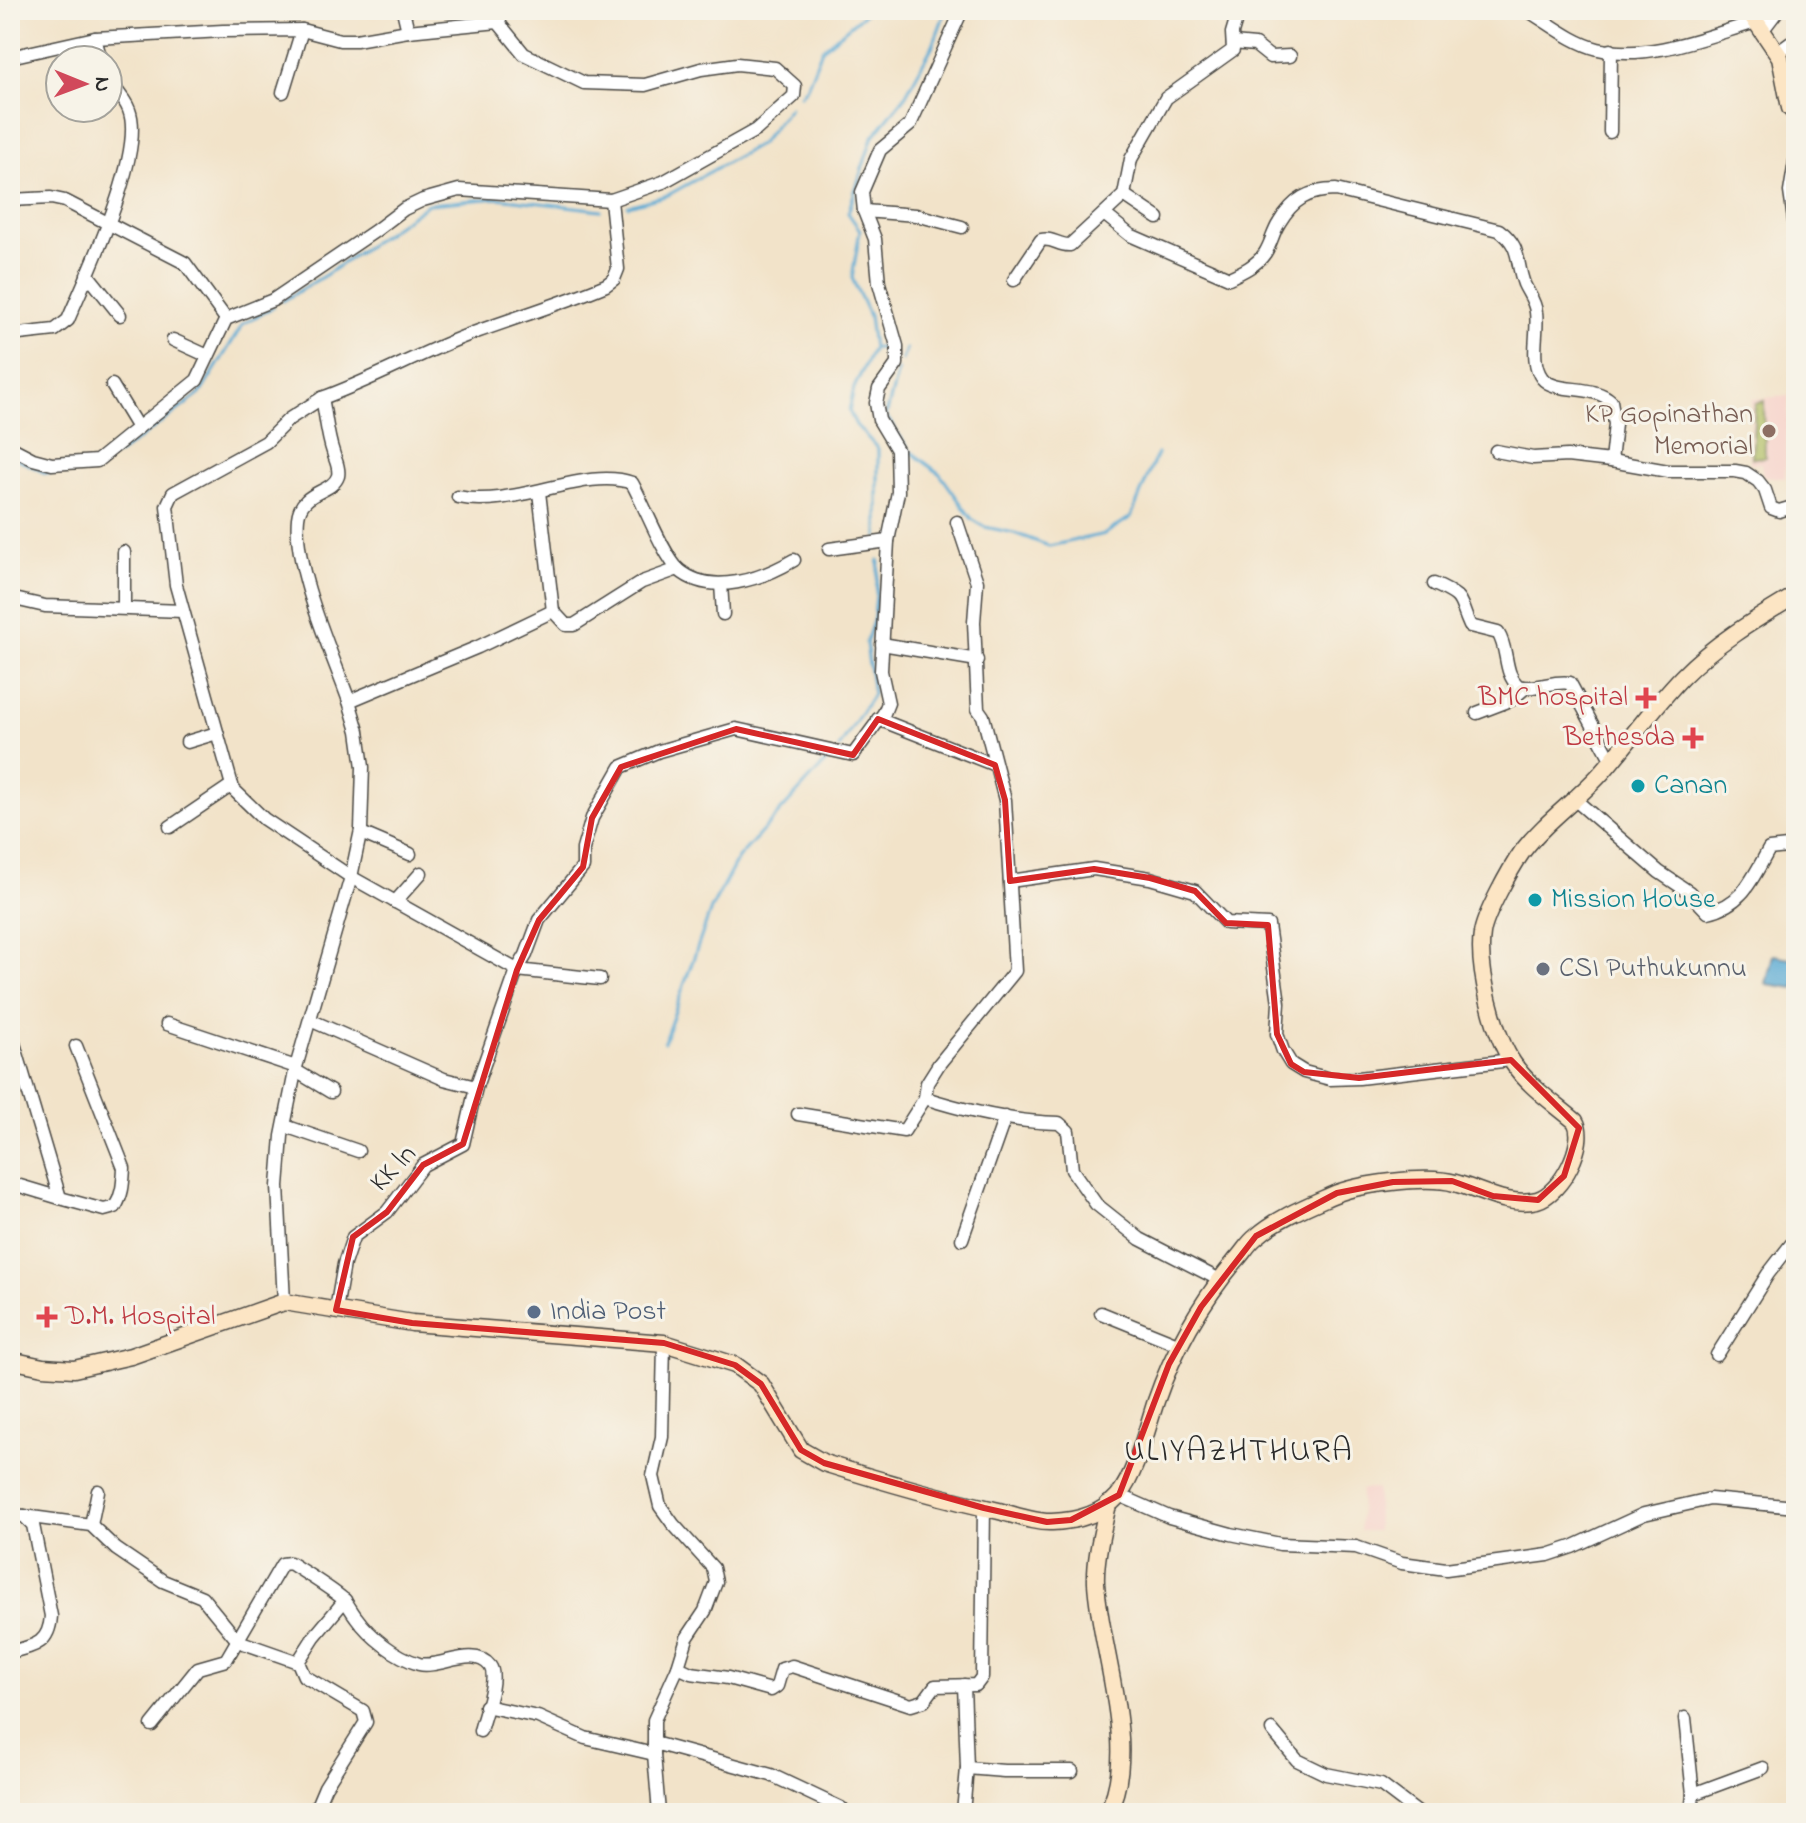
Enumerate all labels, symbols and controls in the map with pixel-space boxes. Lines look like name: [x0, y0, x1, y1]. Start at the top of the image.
north arrow: [44, 44, 124, 124]
text: N: [85, 77, 117, 92]
place label: KP Gopinathan Memorial: [1585, 395, 1753, 468]
marker: KP Gopinathan Memorial: [1760, 422, 1778, 440]
place label: BMC hospital: [1477, 678, 1628, 719]
marker: BMC hospital: [1635, 687, 1657, 709]
place label: Bethesda: [1562, 718, 1675, 759]
marker: Bethesda: [1682, 727, 1704, 749]
place label: Canan: [1654, 766, 1727, 807]
marker: Canan: [1629, 777, 1647, 795]
place label: Mission House: [1551, 880, 1716, 921]
marker: Mission House: [1526, 891, 1544, 909]
place label: CSI Puthukunnu: [1559, 949, 1747, 990]
marker: CSI Puthukunnu: [1534, 960, 1552, 978]
street label: KK ln: [361, 1136, 427, 1202]
place label: India Post: [550, 1292, 666, 1333]
place label: D.M. Hospital: [64, 1297, 216, 1338]
marker: India Post: [525, 1303, 543, 1321]
marker: D.M. Hospital: [36, 1306, 58, 1328]
district label: ULIYAZHTHURA: [1124, 1429, 1354, 1476]

